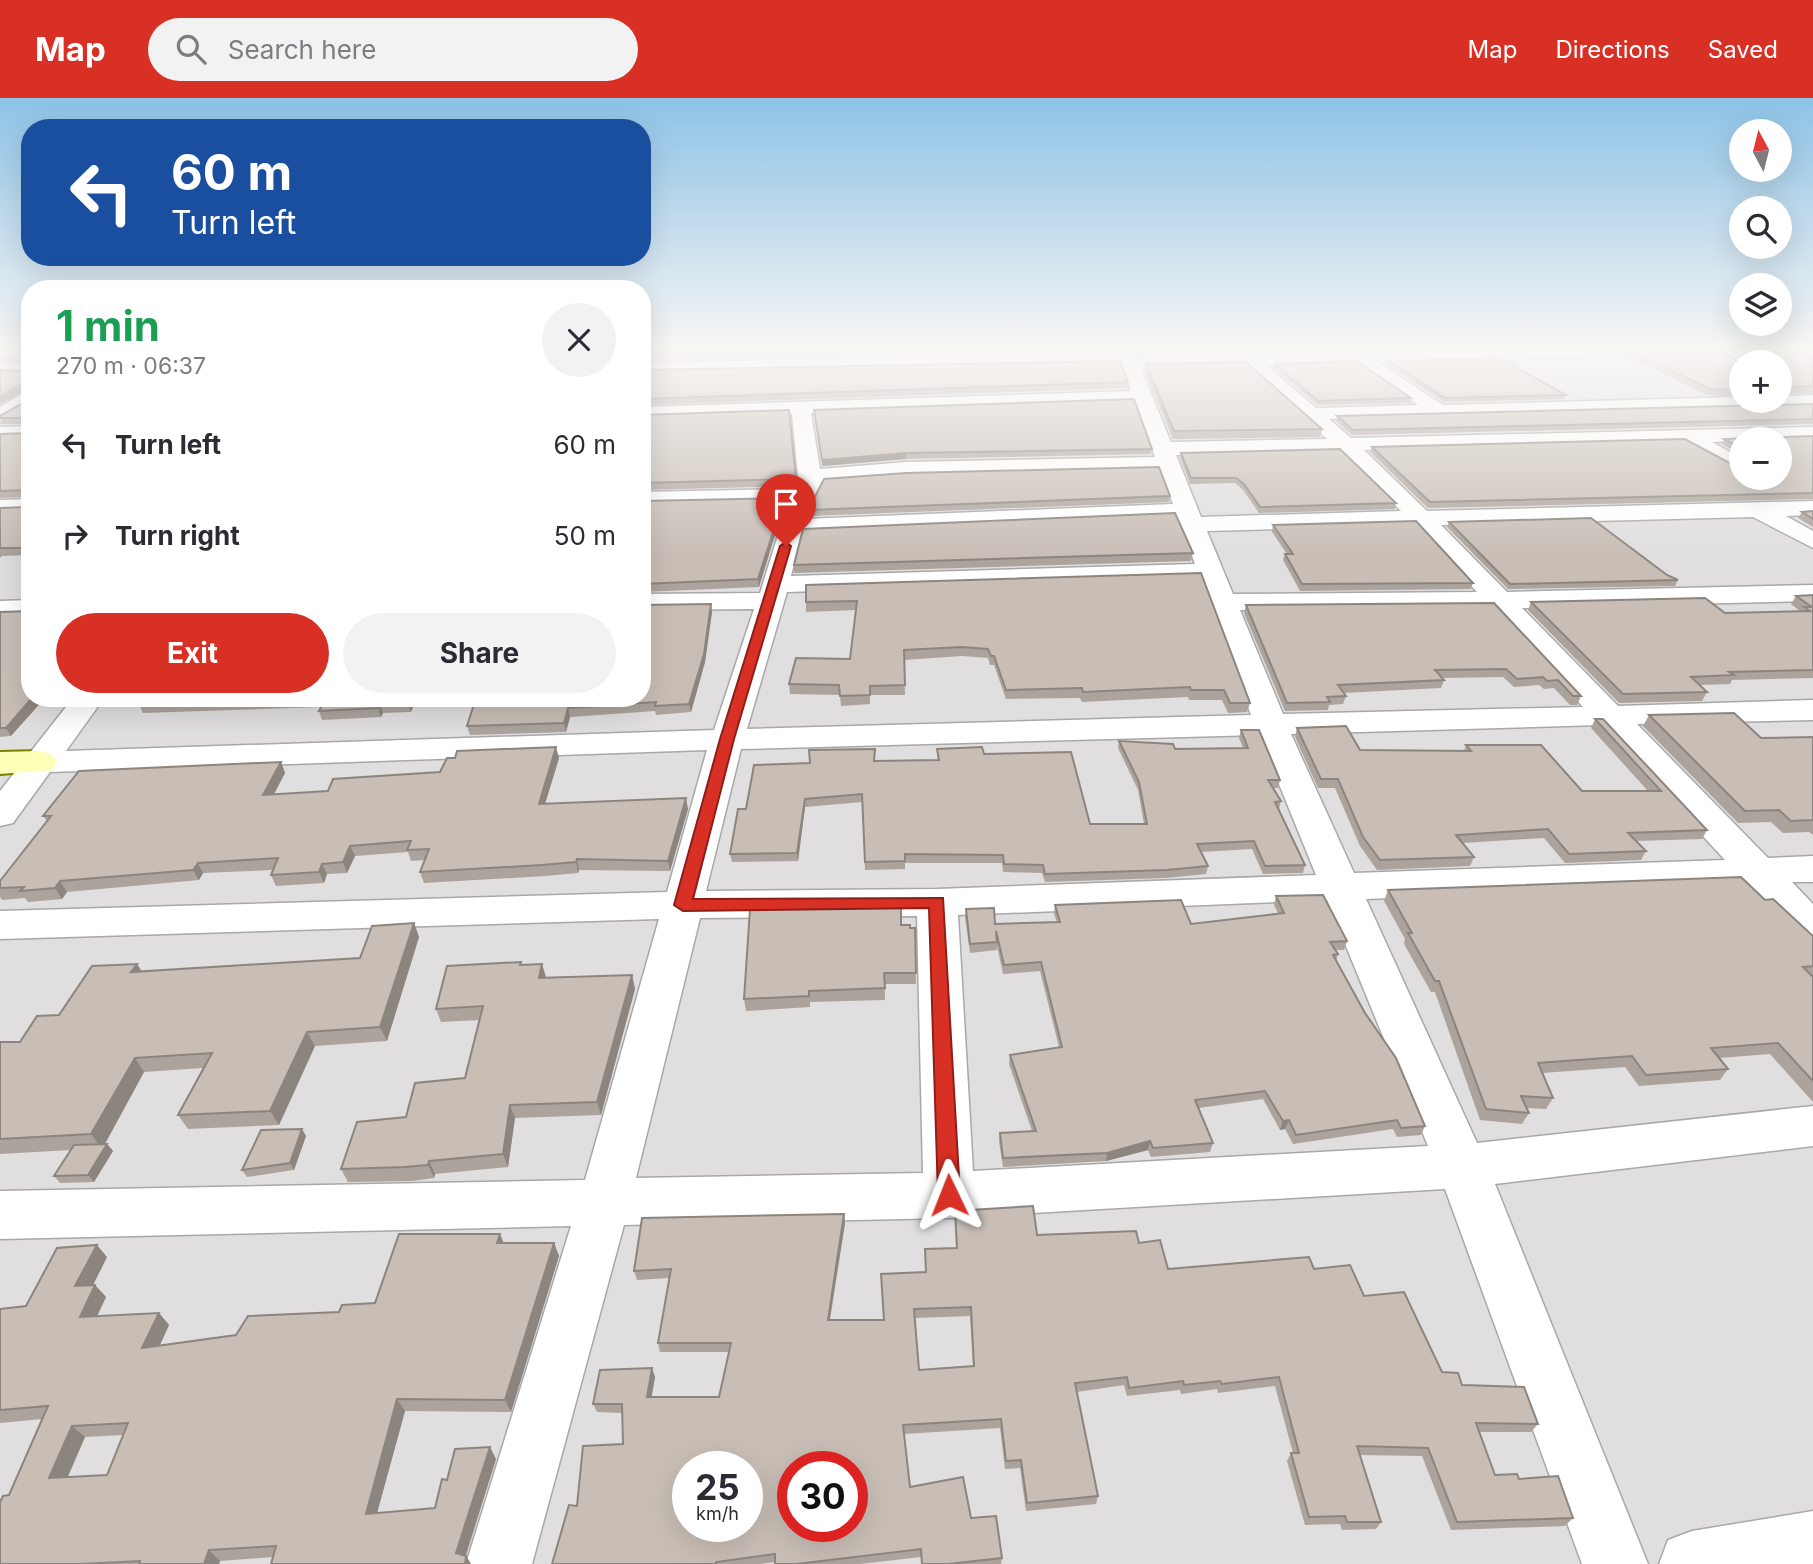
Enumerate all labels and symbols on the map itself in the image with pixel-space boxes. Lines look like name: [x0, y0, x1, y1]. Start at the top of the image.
north arrow: [1729, 119, 1792, 182]
pin: [756, 474, 816, 546]
position arrow: [912, 1158, 986, 1232]
speed limit sign: 30: [777, 1451, 868, 1542]

